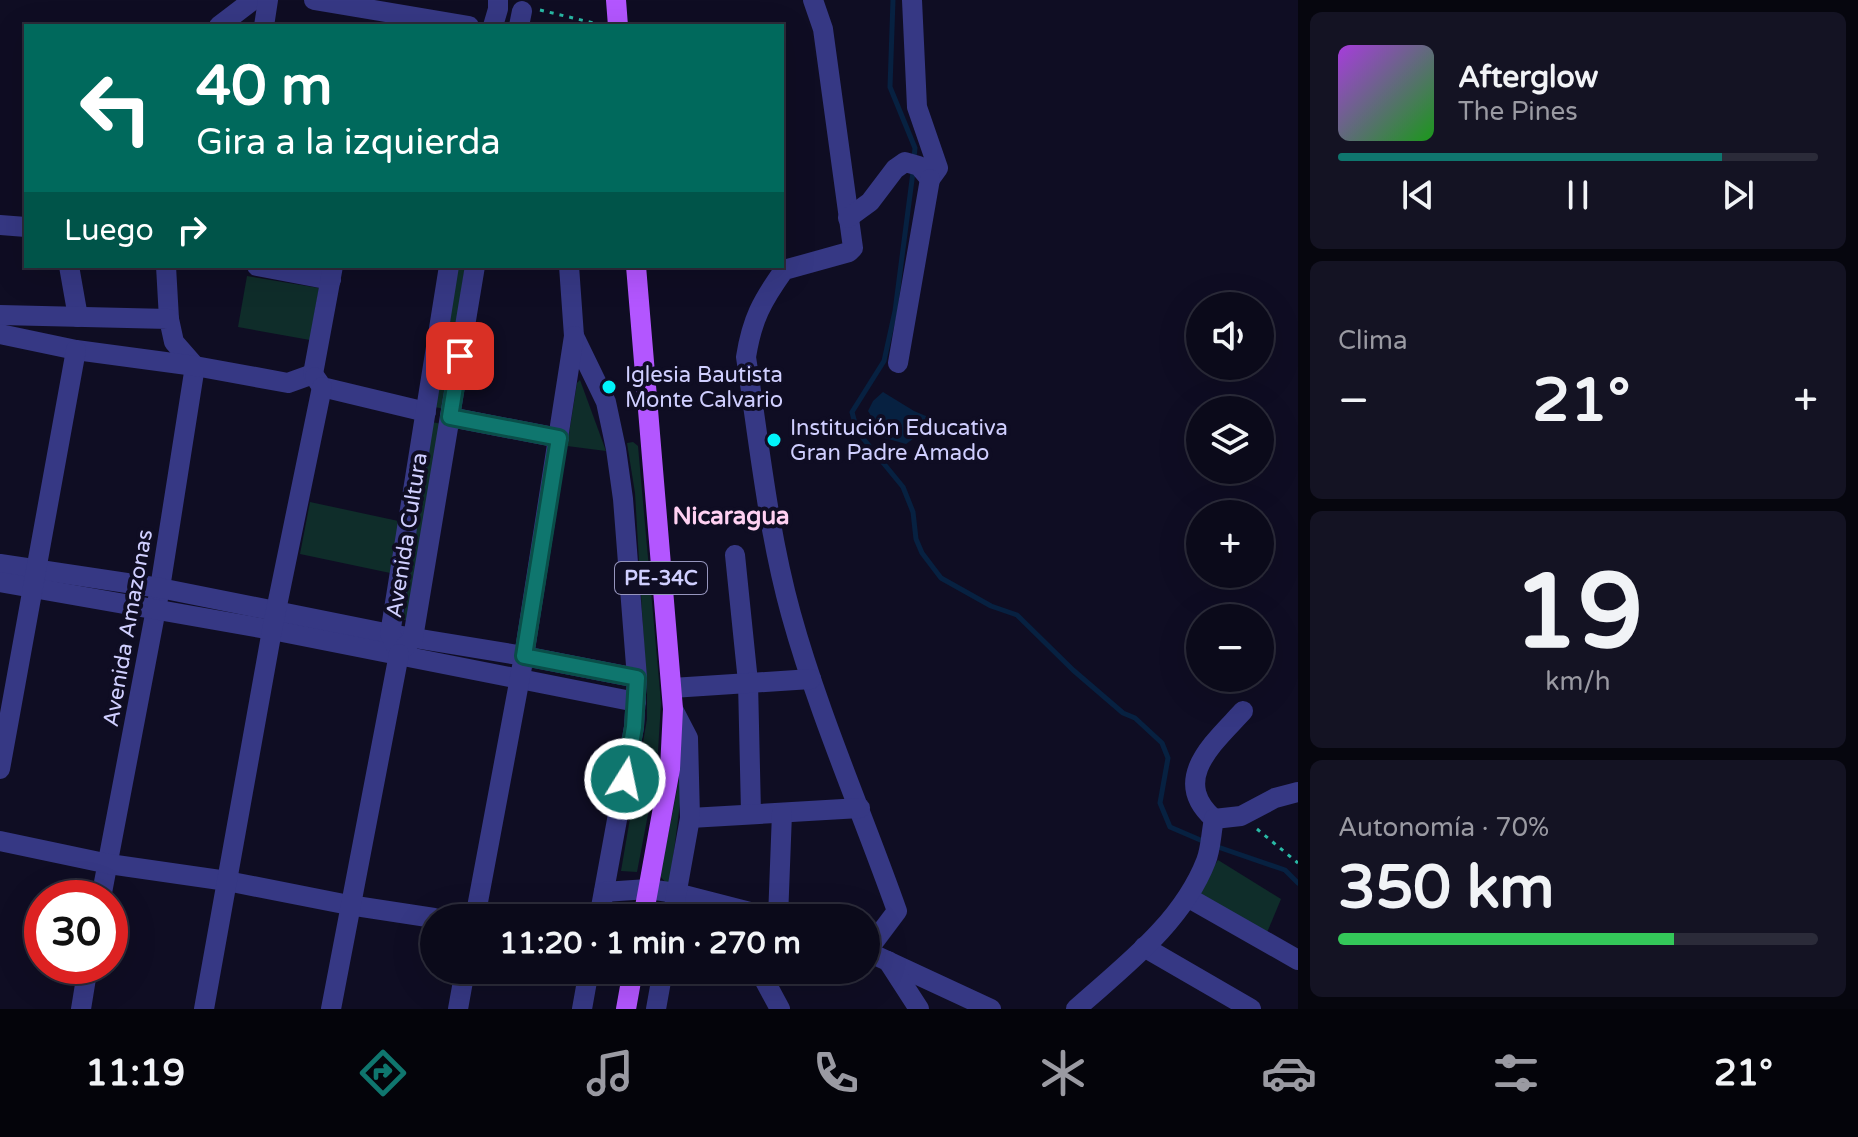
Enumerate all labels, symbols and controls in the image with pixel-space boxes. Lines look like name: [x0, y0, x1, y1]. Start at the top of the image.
text: 40 m: [196, 53, 332, 120]
icon: left: [64, 56, 168, 160]
text: Afterglow: [1458, 59, 1598, 96]
text: The Pines: [1458, 96, 1578, 127]
text: Gira a la izquierda: [196, 121, 501, 164]
icon: previous: [1396, 173, 1440, 217]
icon: pause: [1556, 173, 1600, 217]
icon: next: [1716, 173, 1760, 217]
icon: right: [170, 208, 214, 252]
text: Luego: [64, 212, 154, 249]
map controls: [1186, 292, 1274, 692]
button: sound: [1186, 292, 1274, 380]
pin: [426, 322, 494, 390]
text: Clima: [1338, 325, 1408, 356]
icon: arrive: [438, 334, 482, 378]
place label: Iglesia Bautista Monte Calvario: [625, 362, 783, 413]
text: 21°: [1532, 365, 1630, 437]
text: −: [1338, 375, 1369, 428]
text: +: [1793, 375, 1818, 428]
marker: Iglesia Bautista Monte Calvario: [600, 378, 618, 396]
button: layers: [1186, 396, 1274, 484]
place label: Institución Educativa Gran Padre Amado: [790, 415, 1008, 466]
marker: Institución Educativa Gran Padre Amado: [765, 431, 783, 449]
street label: Avenida Cultura: [381, 451, 433, 620]
button: +: [1186, 500, 1274, 588]
district label: Nicaragua: [672, 502, 790, 531]
street label: Avenida Amazonas: [98, 527, 158, 729]
text: 19: [1513, 551, 1643, 676]
road number: PE-34C: [615, 562, 707, 594]
button: −: [1186, 604, 1274, 692]
text: km/h: [1545, 666, 1611, 697]
position arrow: [583, 737, 667, 821]
text: Autonomía · 70%: [1338, 812, 1549, 843]
text: 350 km: [1338, 852, 1554, 924]
speed limit sign: 30: [24, 880, 128, 984]
text: 11:20 · 1 min · 270 m: [499, 925, 801, 962]
icon: directions: [355, 1045, 411, 1101]
icon: music: [582, 1045, 638, 1101]
icon: phone: [808, 1045, 864, 1101]
icon: climate: [1035, 1045, 1091, 1101]
icon: car: [1261, 1045, 1317, 1101]
icon: filters: [1488, 1045, 1544, 1101]
text: 11:19: [85, 1052, 185, 1095]
text: 21°: [1714, 1052, 1773, 1095]

